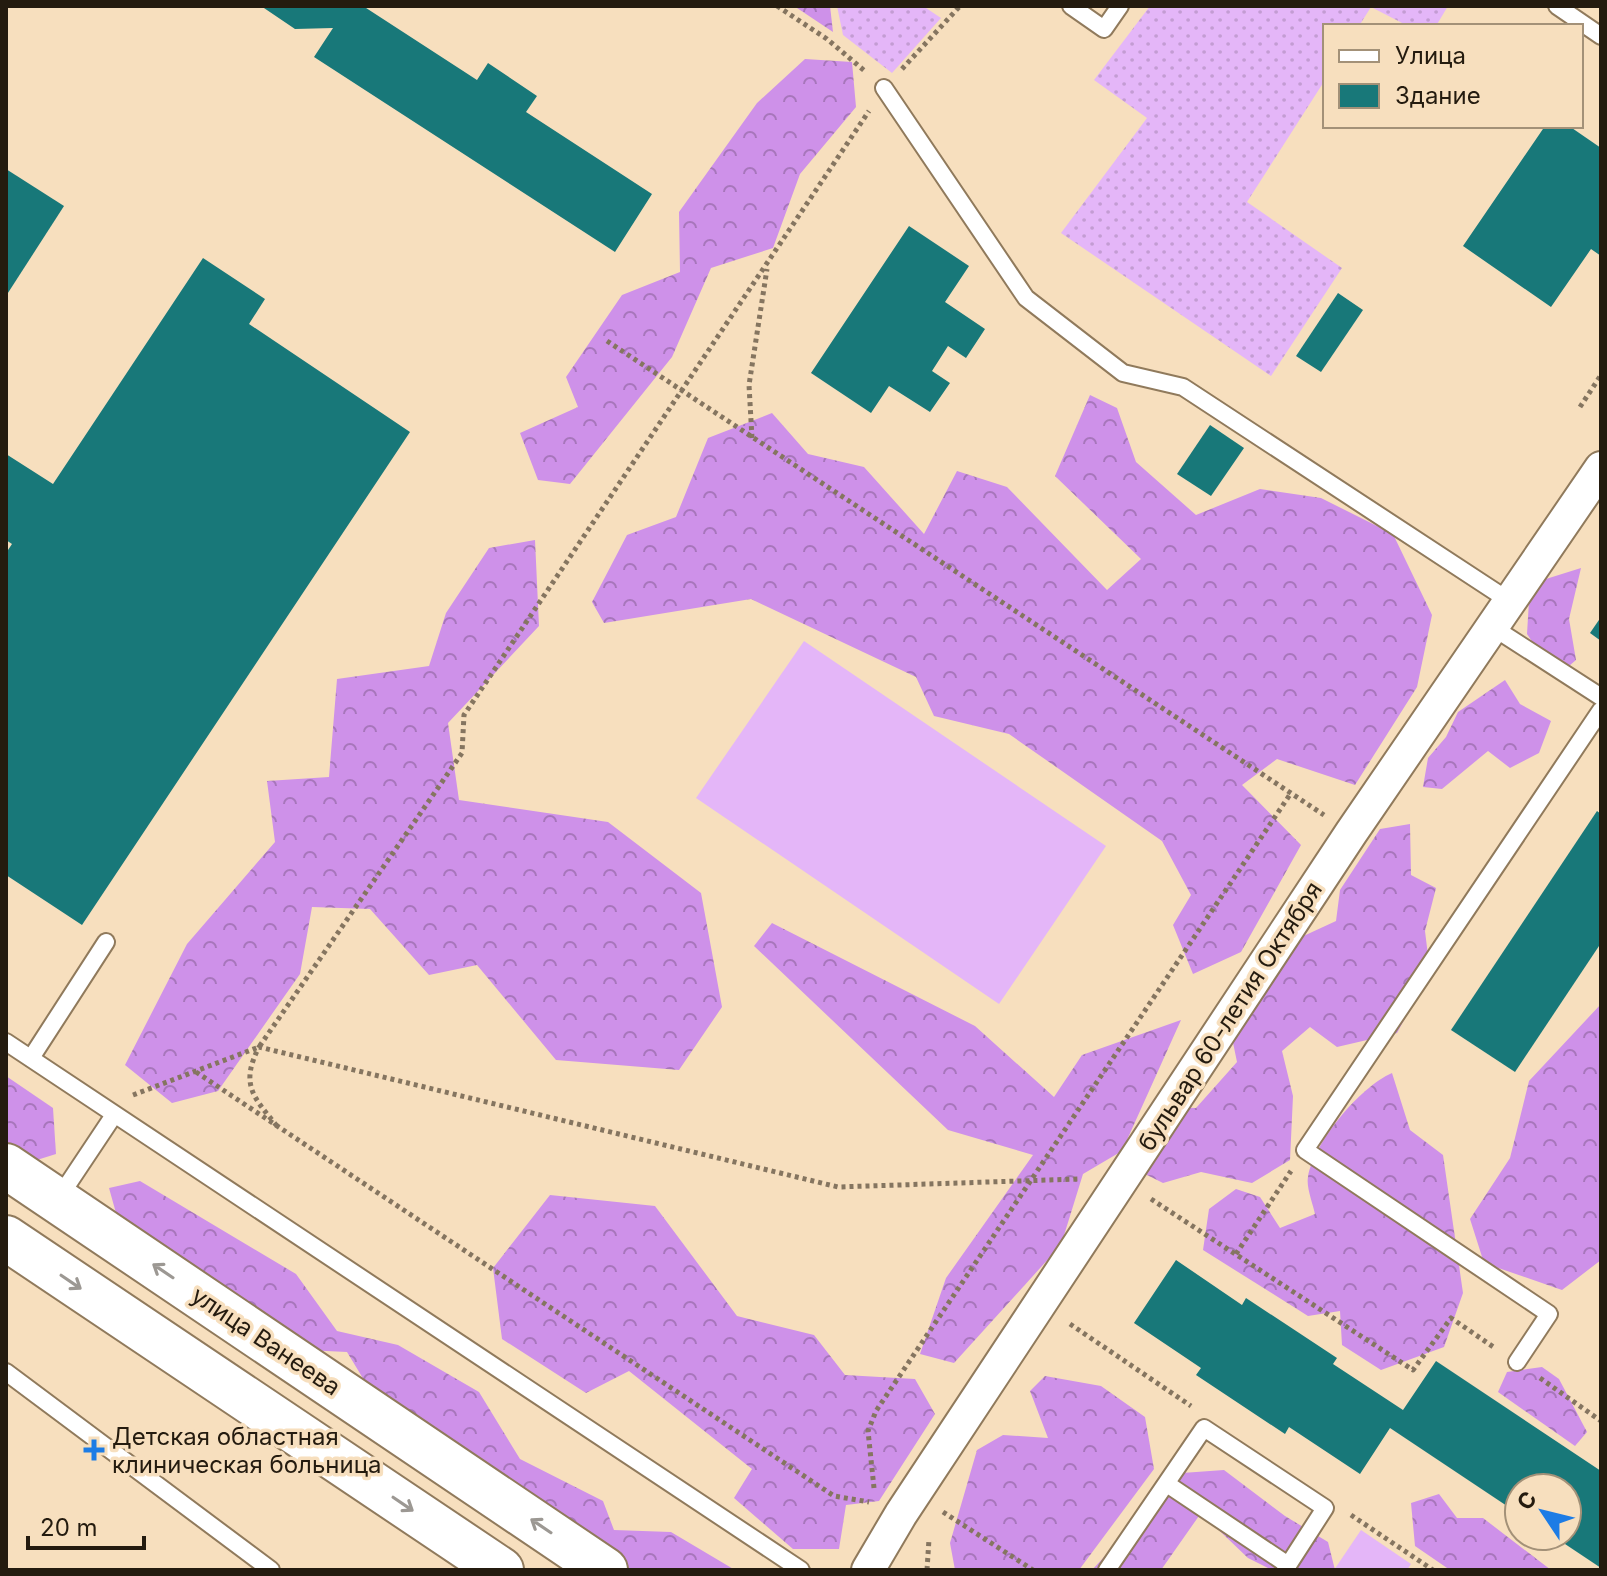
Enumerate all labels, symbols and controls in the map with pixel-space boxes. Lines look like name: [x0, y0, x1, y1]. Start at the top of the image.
legend: [1323, 24, 1583, 128]
text: Улица: [1395, 41, 1466, 70]
text: Здание: [1395, 81, 1481, 110]
street label: бульвар 60-летия Октября: [1132, 876, 1328, 1156]
one-way arrow: [152, 1263, 174, 1279]
one-way arrow: [59, 1274, 81, 1290]
street label: улица Ванеева: [186, 1281, 346, 1401]
place label: Детская областная клиническая больница: [112, 1422, 382, 1479]
marker: Детская областная клиническая больница: [83, 1439, 105, 1461]
north arrow: [1503, 1472, 1583, 1552]
text: С: [1511, 1486, 1542, 1515]
one-way arrow: [392, 1496, 414, 1513]
scale bar: [28, 1500, 144, 1550]
text: 20 m: [40, 1513, 98, 1542]
one-way arrow: [530, 1518, 552, 1535]

